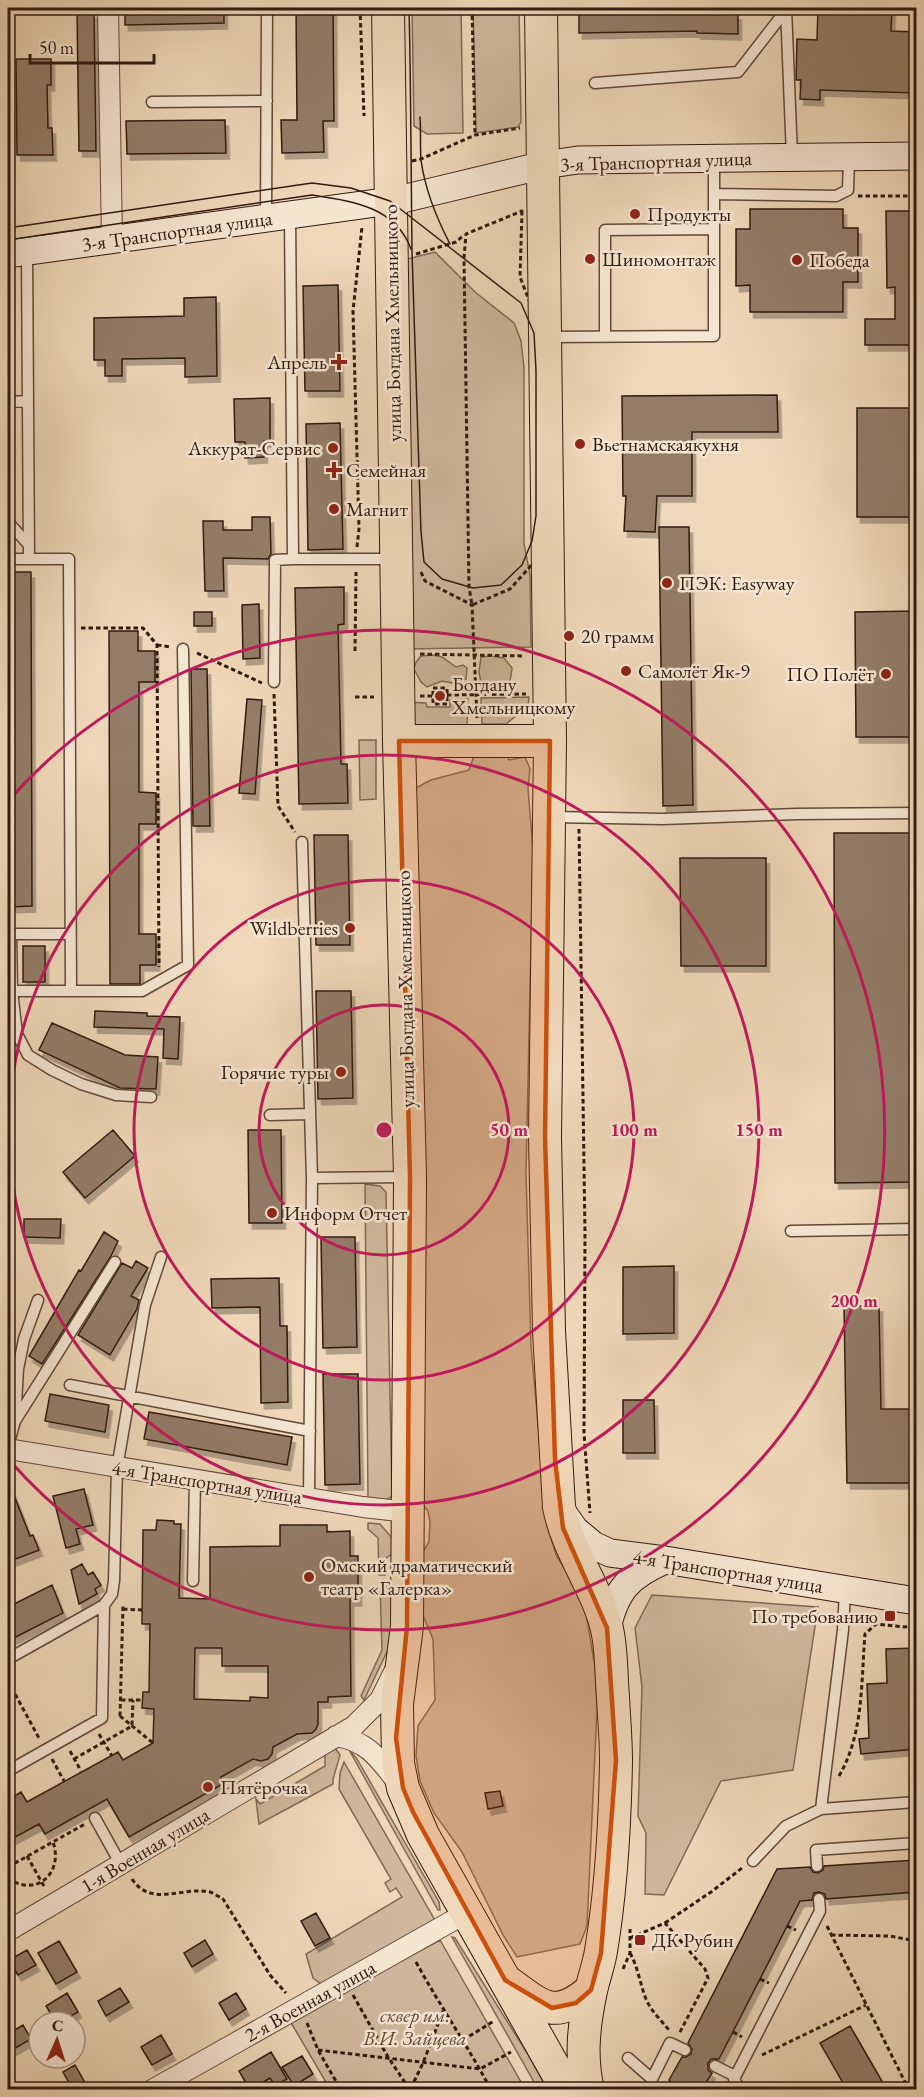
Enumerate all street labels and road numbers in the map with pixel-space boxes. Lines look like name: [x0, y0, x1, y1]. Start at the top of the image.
street label: 3-я Транспортная улица: [559, 145, 753, 177]
street label: улица Богдана Хмельницкого: [377, 204, 407, 442]
street label: 3-я Транспортная улица: [80, 205, 274, 257]
street label: улица Богдана Хмельницкого: [390, 870, 420, 1108]
street label: 4-я Транспортная улица: [110, 1454, 304, 1510]
street label: 4-я Транспортная улица: [631, 1543, 825, 1599]
street label: 1-я Военная улица: [76, 1801, 214, 1899]
street label: 2-я Военная улица: [240, 1954, 380, 2048]

